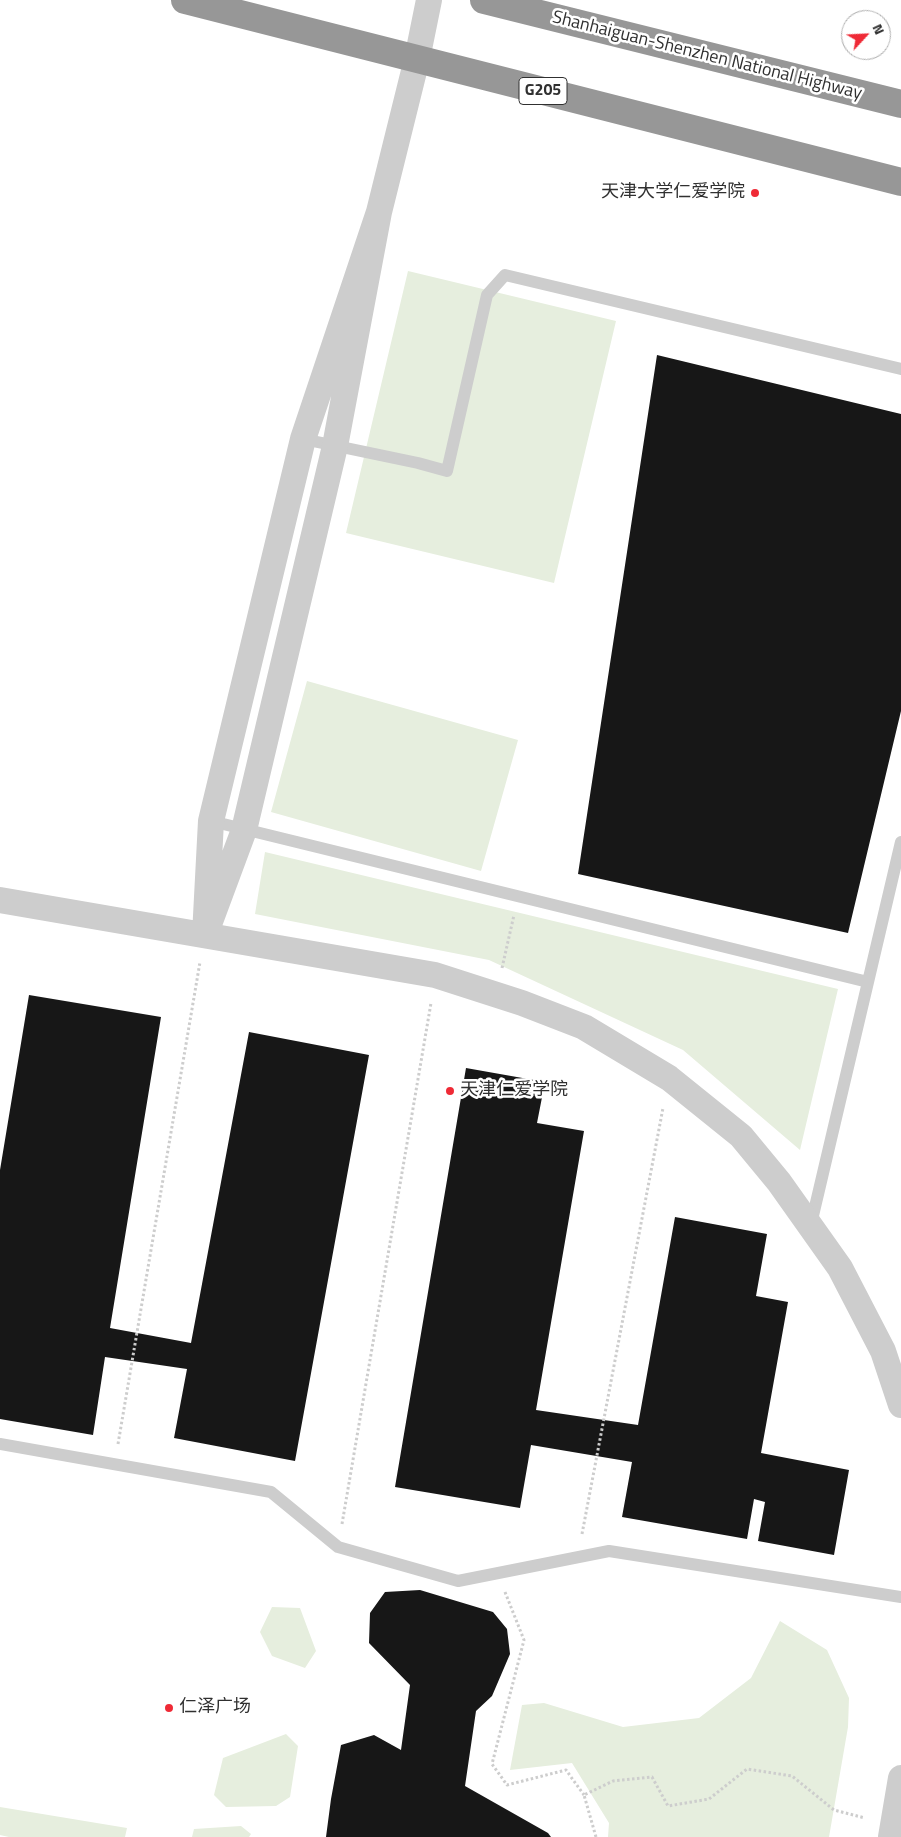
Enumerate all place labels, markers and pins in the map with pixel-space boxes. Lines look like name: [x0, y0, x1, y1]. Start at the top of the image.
place label: 天津大学仁爱学院: [601, 182, 745, 204]
marker: 天津大学仁爱学院: [749, 187, 761, 199]
place label: 天津仁爱学院: [460, 1080, 568, 1102]
marker: 天津仁爱学院: [444, 1085, 456, 1097]
place label: 仁泽广场: [179, 1697, 251, 1719]
marker: 仁泽广场: [163, 1702, 175, 1714]

